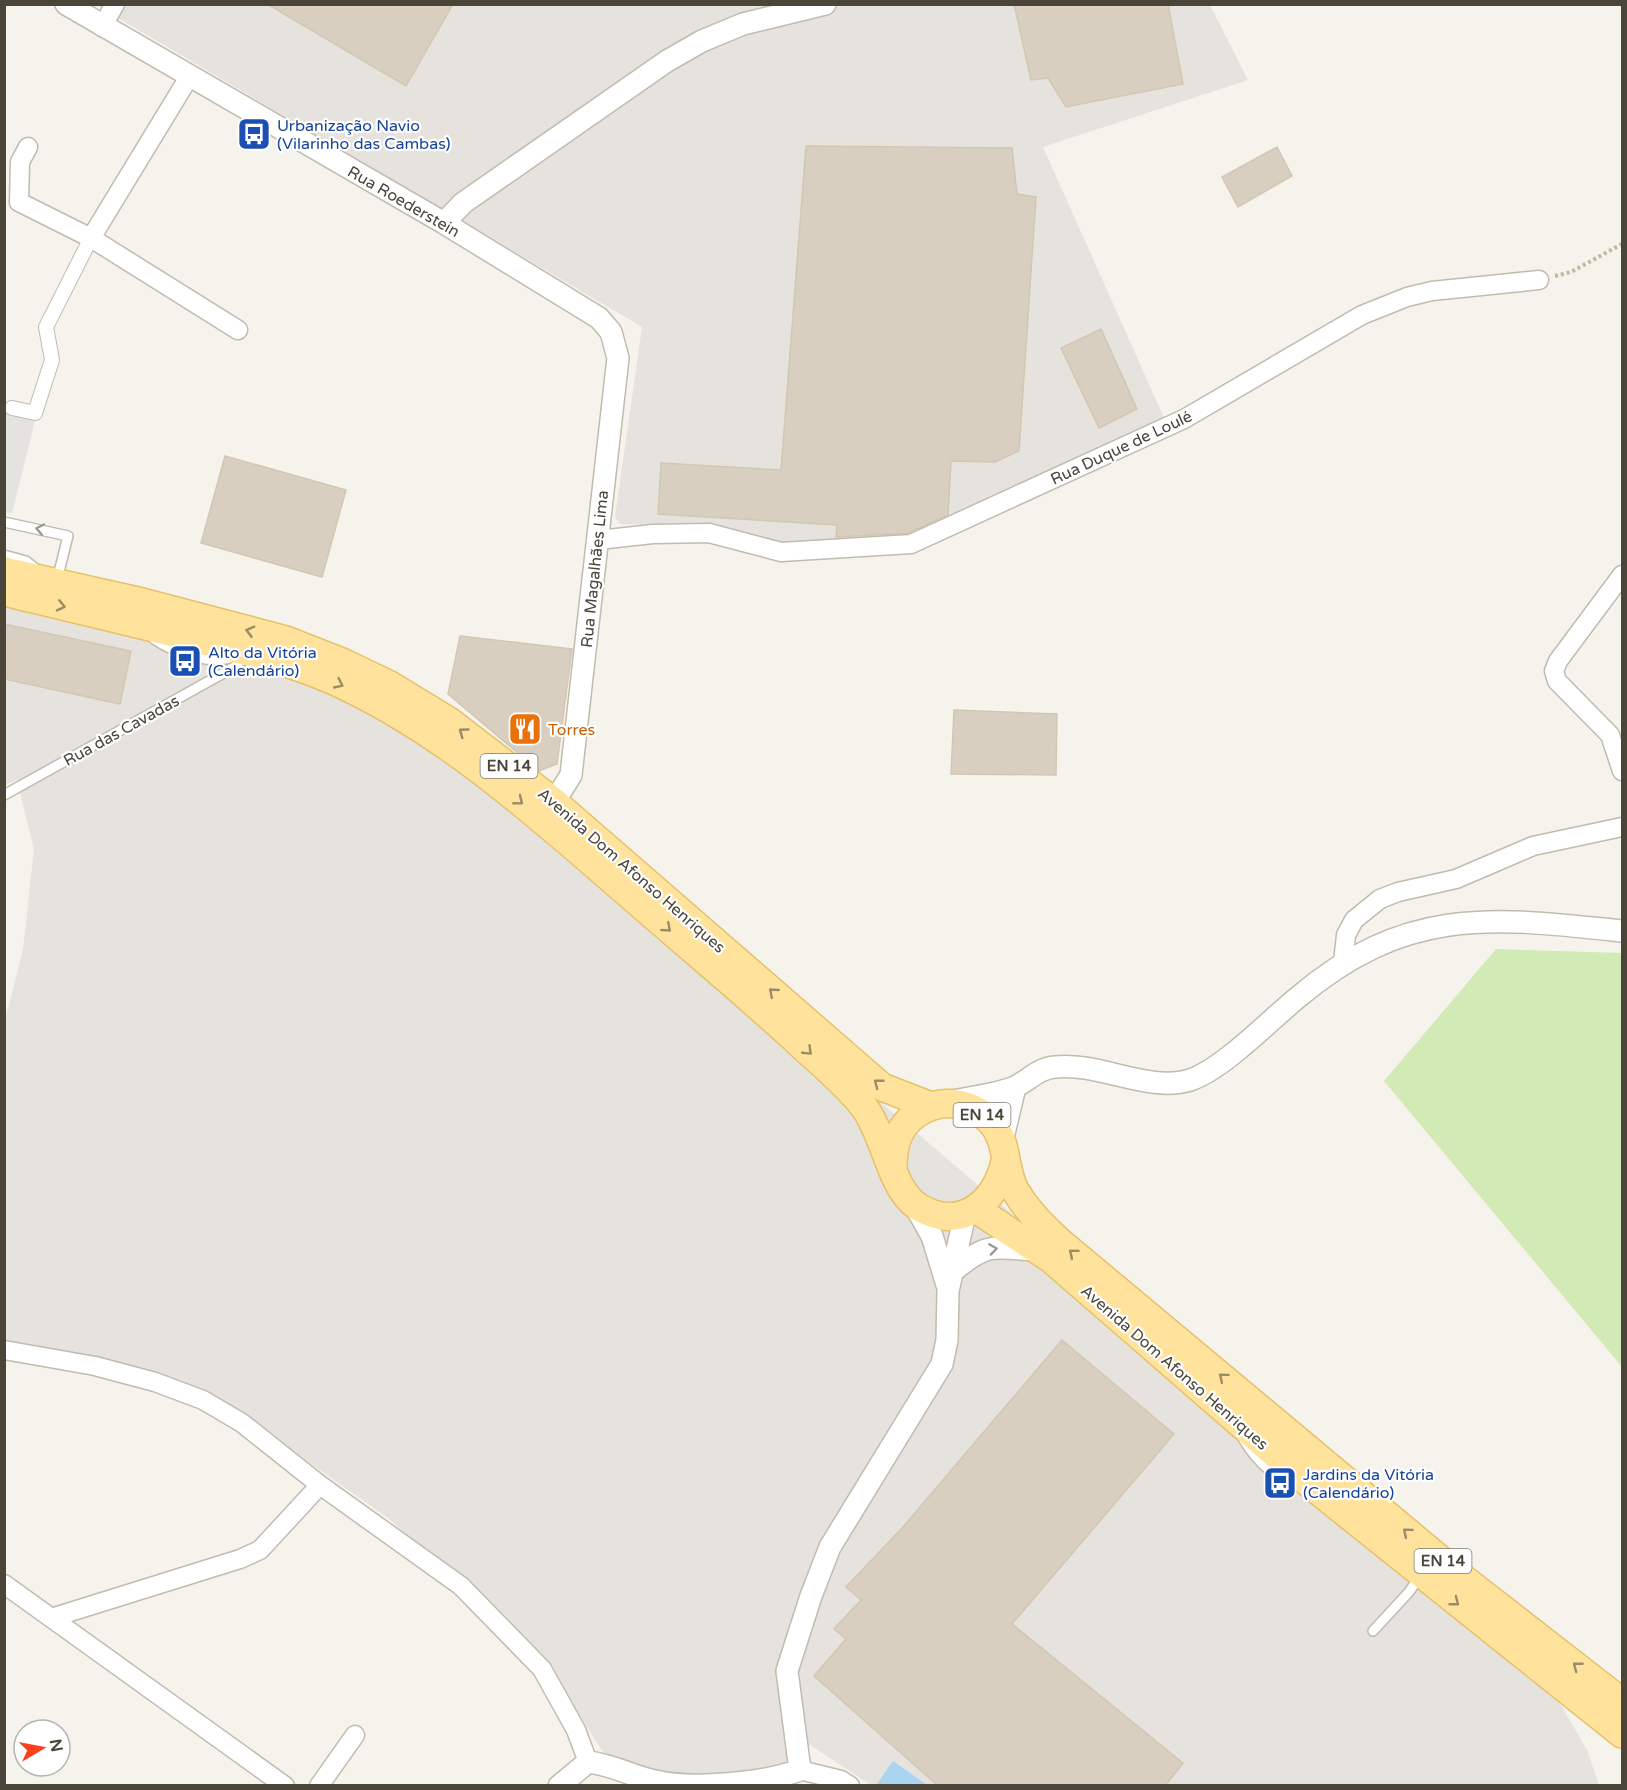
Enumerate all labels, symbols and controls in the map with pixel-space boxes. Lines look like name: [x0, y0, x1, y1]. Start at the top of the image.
bus stop icon: Urbanização Navio (Vilarinho das Cambas): [236, 116, 272, 152]
place label: Urbanização Navio (Vilarinho das Cambas): [277, 116, 451, 154]
street label: Rua Roederstein: [344, 162, 463, 242]
street label: Rua Duque de Loulé: [1047, 406, 1195, 490]
street label: Rua Magalhães Lima: [577, 489, 613, 649]
one-way arrow: [35, 524, 45, 537]
one-way arrow: [56, 598, 66, 611]
one-way arrow: [245, 625, 255, 638]
bus stop icon: Alto da Vitória (Calendário): [167, 643, 203, 679]
place label: Alto da Vitória (Calendário): [208, 643, 317, 681]
one-way arrow: [332, 676, 343, 688]
street label: Rua das Cavadas: [60, 691, 183, 771]
restaurant icon: Torres: [507, 711, 543, 747]
place label: Torres: [548, 720, 595, 740]
one-way arrow: [458, 728, 469, 739]
road number: EN 14: [480, 754, 538, 778]
street label: Avenida Dom Afonso Henriques: [534, 784, 729, 958]
one-way arrow: [513, 794, 524, 805]
one-way arrow: [660, 921, 671, 932]
one-way arrow: [769, 988, 780, 999]
one-way arrow: [801, 1044, 812, 1055]
one-way arrow: [874, 1079, 885, 1090]
road number: EN 14: [954, 1103, 1010, 1127]
one-way arrow: [988, 1243, 997, 1255]
one-way arrow: [1069, 1249, 1080, 1260]
street label: Avenida Dom Afonso Henriques: [1077, 1281, 1272, 1455]
one-way arrow: [1219, 1373, 1230, 1384]
bus stop icon: Jardins da Vitória (Calendário): [1262, 1465, 1298, 1501]
place label: Jardins da Vitória (Calendário): [1303, 1465, 1434, 1503]
one-way arrow: [1403, 1528, 1414, 1539]
road number: EN 14: [1414, 1549, 1472, 1573]
one-way arrow: [1448, 1595, 1459, 1606]
one-way arrow: [1572, 1662, 1583, 1673]
north arrow: [12, 1718, 72, 1778]
text: N: [45, 1738, 67, 1754]

